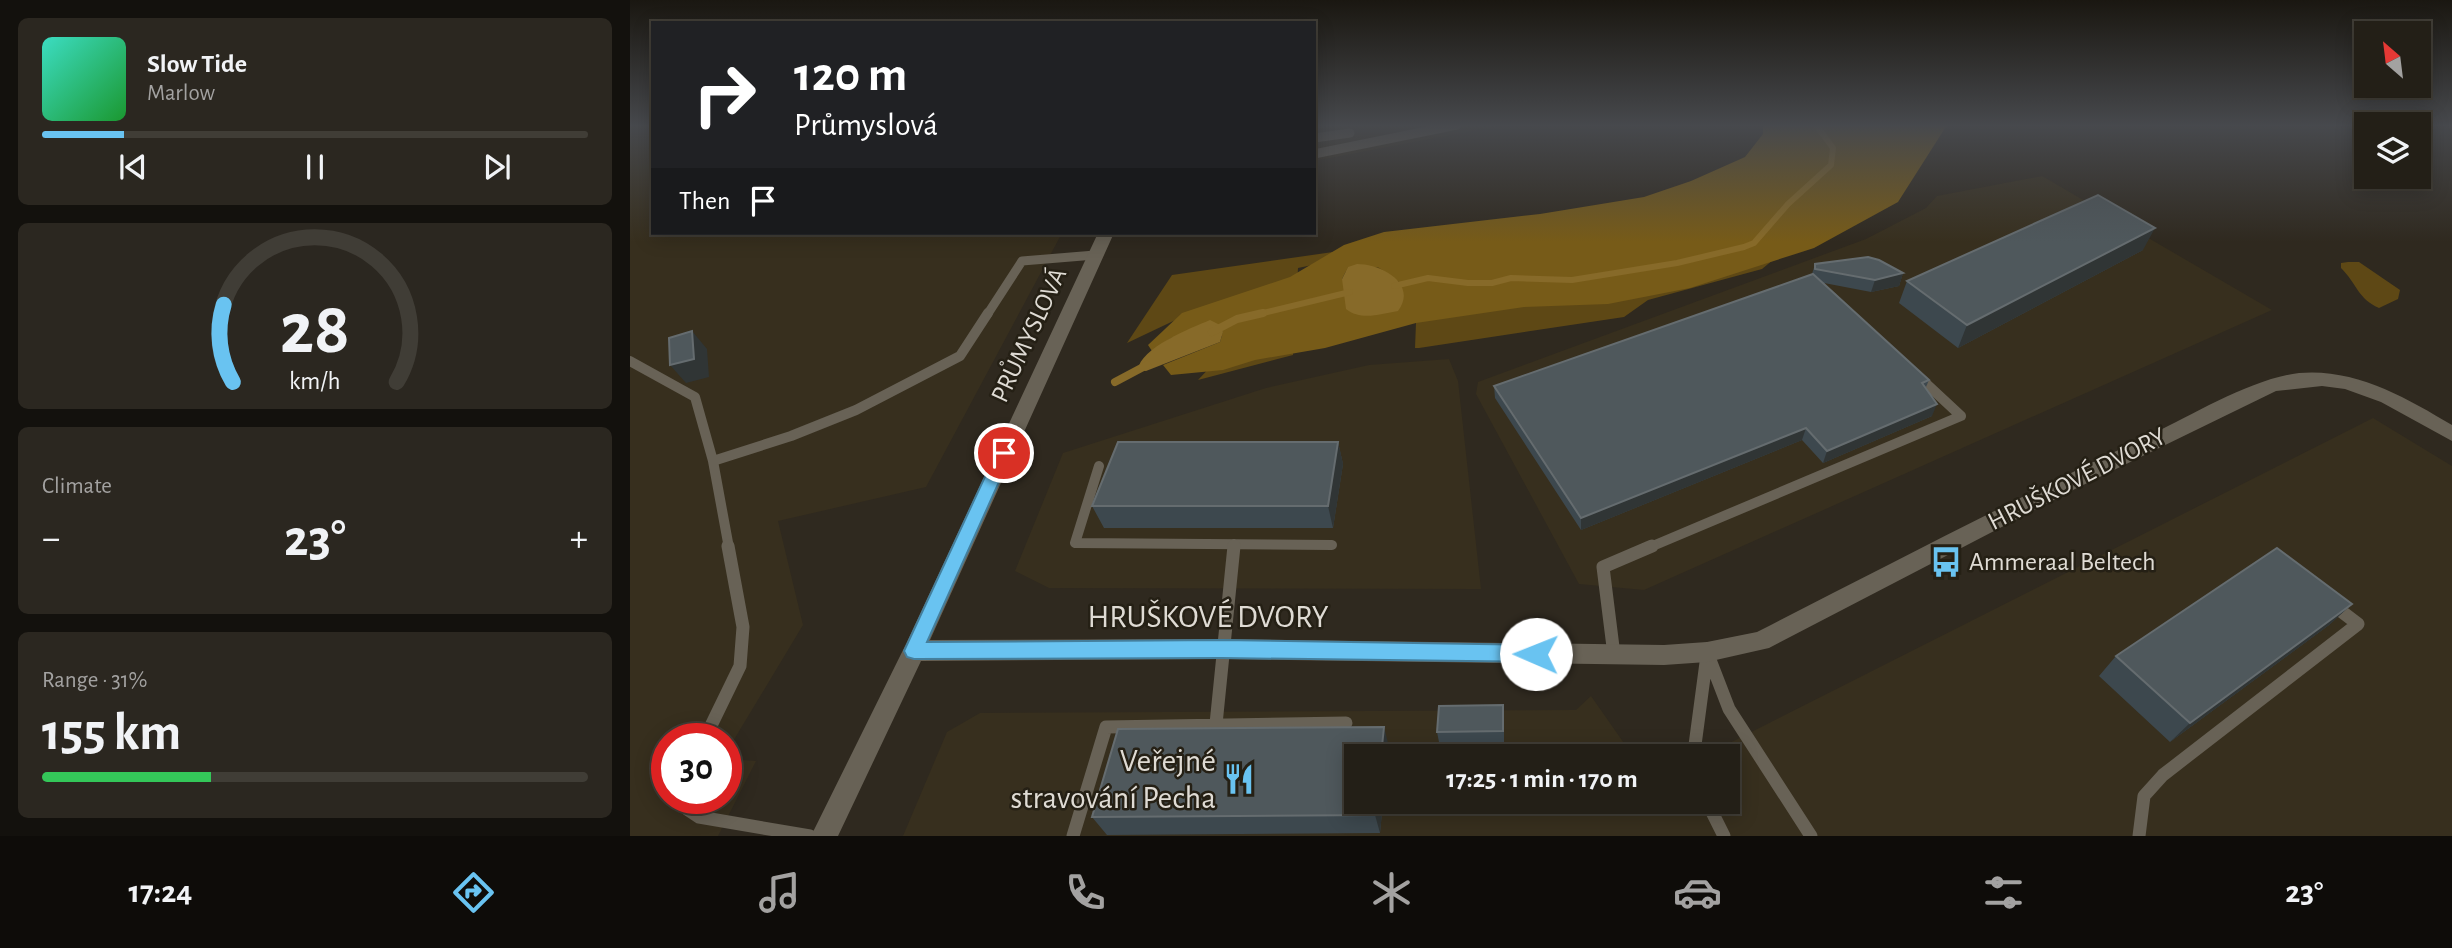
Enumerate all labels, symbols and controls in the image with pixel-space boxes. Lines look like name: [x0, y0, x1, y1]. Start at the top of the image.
north arrow: [2354, 21, 2431, 98]
map controls: [2354, 21, 2431, 189]
icon: right: [679, 49, 770, 140]
text: Slow Tide: [147, 51, 247, 77]
text: 120 m: [794, 51, 907, 100]
text: Marlow: [147, 82, 215, 105]
text: Průmyslová: [794, 109, 938, 141]
button: layers: [2354, 112, 2431, 189]
icon: previous: [114, 148, 152, 186]
icon: pause: [296, 148, 334, 186]
icon: next: [478, 148, 516, 186]
icon: arrive: [744, 182, 782, 220]
text: Then: [679, 188, 730, 214]
street label: PRŮMYSLOVÁ: [985, 263, 1072, 406]
text: 28: [280, 294, 350, 367]
text: km/h: [289, 369, 341, 394]
street label: HRUŠKOVÉ DVORY: [1983, 421, 2170, 535]
pin: [974, 423, 1034, 483]
icon: arrive: [985, 434, 1023, 472]
text: Climate: [42, 475, 112, 498]
text: 23°: [284, 513, 346, 565]
text: −: [42, 520, 60, 558]
text: +: [570, 520, 588, 558]
bus stop icon: Ammeraal Beltech: [1929, 545, 1963, 579]
place label: Ammeraal Beltech: [1969, 549, 2156, 575]
street label: HRUŠKOVÉ DVORY: [1087, 598, 1329, 633]
position arrow: [1499, 617, 1573, 691]
text: Range · 31%: [42, 669, 148, 692]
text: 155 km: [42, 707, 181, 759]
speed limit sign: 30: [651, 723, 742, 814]
place label: Veřejné stravování Pecha: [1010, 745, 1216, 814]
restaurant icon: Veřejné stravování Pecha: [1222, 762, 1256, 796]
text: 17:25 · 1 min · 170 m: [1446, 766, 1638, 792]
icon: directions: [449, 868, 498, 917]
icon: music: [755, 868, 804, 917]
icon: phone: [1061, 868, 1110, 917]
icon: climate: [1367, 868, 1416, 917]
icon: car: [1673, 868, 1722, 917]
icon: filters: [1979, 868, 2028, 917]
text: 17:24: [128, 876, 192, 908]
text: 23°: [2285, 876, 2323, 908]

